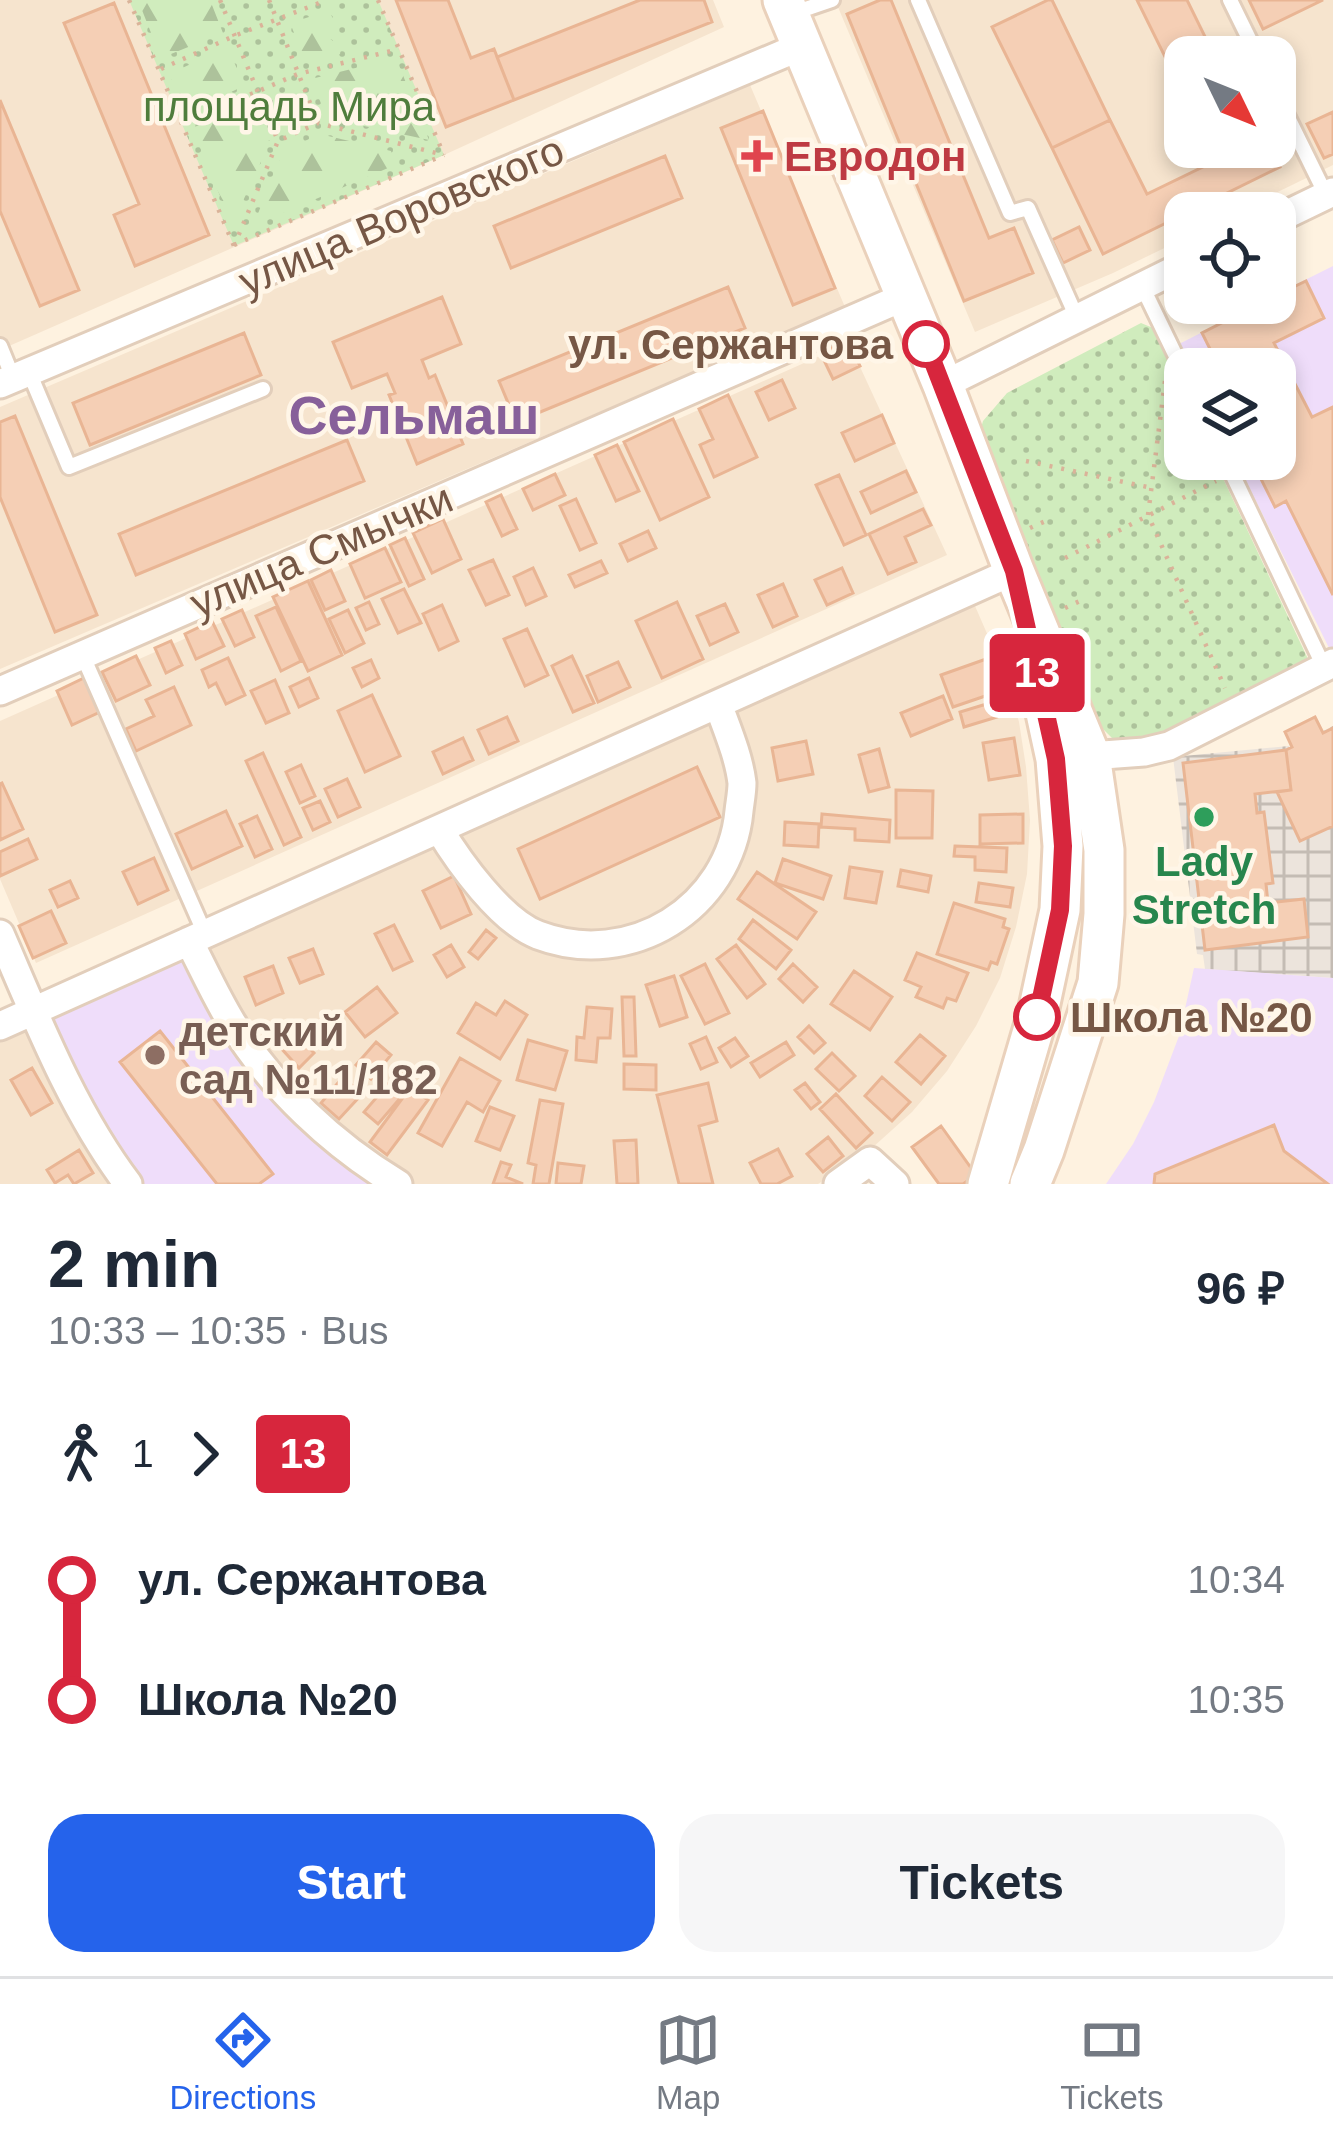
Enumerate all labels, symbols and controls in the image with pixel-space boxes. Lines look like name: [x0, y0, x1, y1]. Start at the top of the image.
north arrow: [1164, 36, 1296, 168]
map controls: [1164, 36, 1296, 480]
park label: площадь Мира: [143, 83, 436, 130]
street label: улица Воровского: [232, 126, 571, 305]
place label: Евродон: [784, 133, 966, 180]
marker: Евродон: [741, 140, 773, 172]
button: locate: [1164, 192, 1296, 324]
place label: ул. Сержантова: [568, 321, 894, 368]
marker: ул. Сержантова: [904, 322, 948, 366]
button: layers: [1164, 348, 1296, 480]
district label: Сельмаш: [289, 385, 539, 445]
street label: улица Смычки: [183, 474, 459, 627]
line badge: 13: [983, 634, 1091, 712]
text: 13: [1014, 649, 1060, 696]
marker: Lady Stretch: [1191, 804, 1217, 830]
place label: Lady Stretch: [1132, 838, 1276, 933]
place label: Школа №20: [1070, 994, 1313, 1041]
marker: Школа №20: [1015, 995, 1059, 1039]
place label: детский сад №11/182: [179, 1008, 438, 1103]
marker: детский сад №11/182: [142, 1042, 168, 1068]
text: 2 min: [48, 1227, 220, 1301]
text: 96 ₽: [1196, 1263, 1285, 1314]
text: 10:33 – 10:35 · Bus: [48, 1309, 388, 1352]
icon: walk: [48, 1421, 114, 1487]
icon: forward: [172, 1421, 238, 1487]
text: 13: [280, 1430, 326, 1477]
text: 1: [132, 1432, 154, 1475]
text: ул. Сержантова: [138, 1554, 486, 1605]
text: 10:34: [1187, 1558, 1285, 1601]
text: Школа №20: [138, 1674, 398, 1725]
text: 10:35: [1187, 1678, 1285, 1721]
button: Start: [48, 1814, 655, 1952]
button: Tickets: [679, 1814, 1285, 1952]
tab: Directions: [169, 2007, 316, 2117]
tab: Map: [655, 2007, 721, 2117]
tab: Tickets: [1060, 2007, 1163, 2117]

